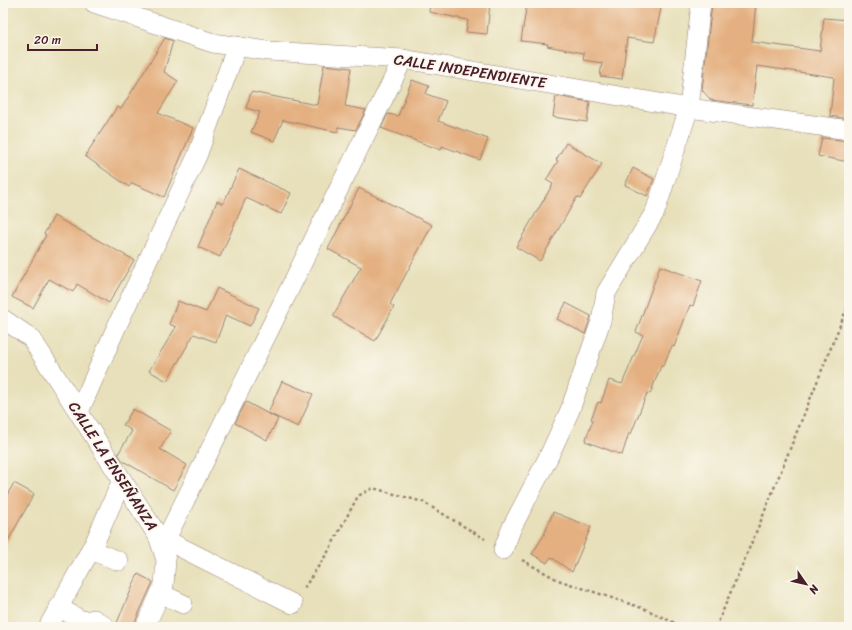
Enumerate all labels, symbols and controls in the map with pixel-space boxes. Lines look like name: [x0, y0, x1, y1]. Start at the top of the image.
scale bar: [28, 26, 97, 52]
text: 20 m: [34, 29, 61, 51]
street label: CALLE INDEPENDIENTE: [392, 46, 550, 96]
street label: CALLE LA ENSEÑANZA: [61, 396, 165, 536]
north arrow: [786, 564, 826, 604]
text: N: [804, 580, 824, 598]

